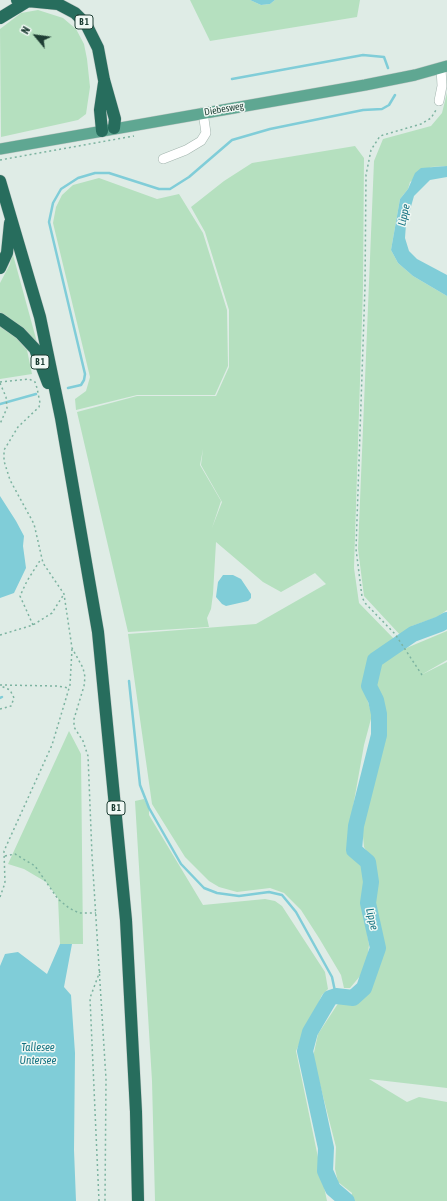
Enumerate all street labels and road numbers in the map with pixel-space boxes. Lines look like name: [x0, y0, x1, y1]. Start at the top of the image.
road number: B 1: [75, 15, 93, 29]
street label: Diebesweg: [203, 100, 245, 118]
road number: B 1: [31, 355, 49, 369]
road number: B 1: [107, 801, 125, 815]

